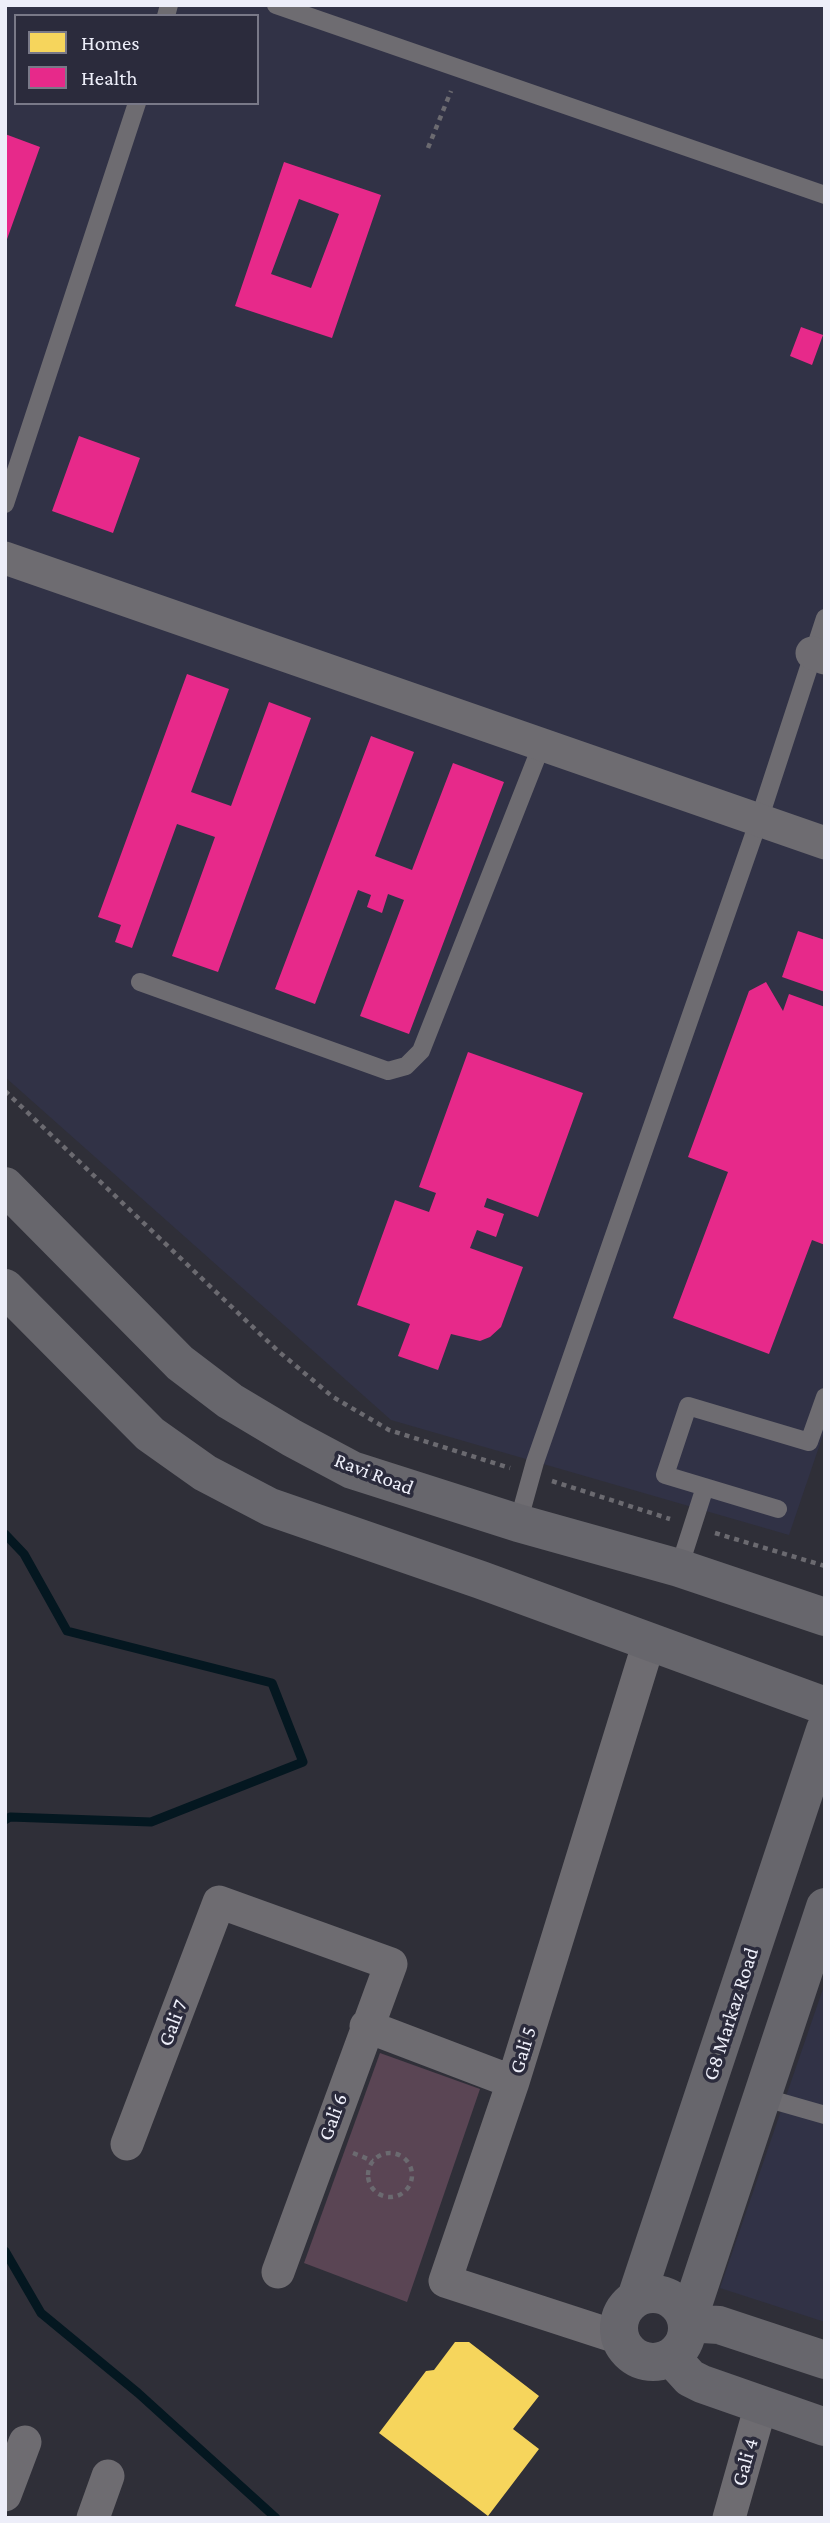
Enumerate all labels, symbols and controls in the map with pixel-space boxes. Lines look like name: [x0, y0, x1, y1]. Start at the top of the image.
legend: [14, 14, 259, 105]
text: Homes: [81, 31, 140, 55]
text: Health: [81, 66, 137, 90]
street label: Ravi Road: [331, 1447, 417, 1501]
street label: G8 Markaz Road: [698, 1944, 764, 2084]
street label: Gali 7: [153, 1996, 193, 2050]
street label: Gali 5: [504, 2023, 542, 2077]
street label: Gali 6: [313, 2090, 353, 2144]
street label: Gali 4: [726, 2435, 764, 2489]

